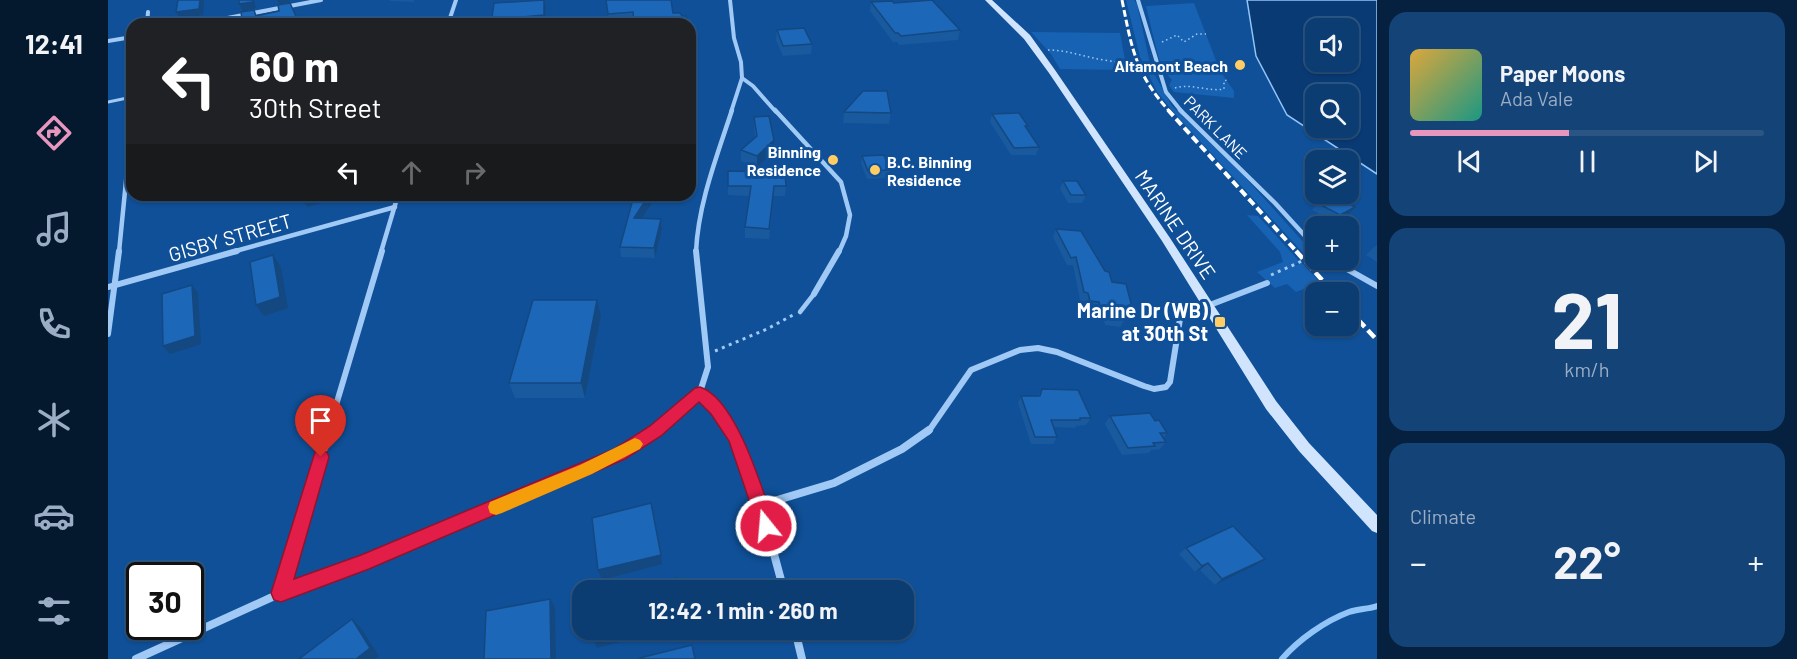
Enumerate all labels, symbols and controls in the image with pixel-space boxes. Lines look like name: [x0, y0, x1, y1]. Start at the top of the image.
map controls: [1305, 18, 1359, 336]
button: sound: [1305, 18, 1359, 72]
text: 12:41: [25, 27, 83, 59]
text: 60 m: [249, 40, 339, 90]
icon: left: [150, 42, 228, 120]
place label: Altamont Beach: [1114, 56, 1228, 75]
marker: Altamont Beach: [1233, 58, 1247, 72]
text: Paper Moons: [1500, 60, 1625, 86]
button: search: [1305, 84, 1359, 138]
text: Ada Vale: [1500, 86, 1573, 110]
text: 30th Street: [249, 91, 382, 123]
street label: PARK LANE: [1181, 92, 1251, 162]
icon: directions: [33, 112, 75, 154]
place label: Binning Residence: [747, 142, 821, 179]
icon: previous: [1453, 145, 1486, 178]
icon: pause: [1571, 145, 1604, 178]
icon: next: [1689, 145, 1722, 178]
button: layers: [1305, 150, 1359, 204]
place label: B.C. Binning Residence: [887, 152, 972, 189]
marker: Binning Residence: [826, 153, 840, 167]
icon: left: [332, 156, 365, 189]
icon: ahead: [395, 156, 428, 189]
icon: right: [458, 156, 491, 189]
marker: B.C. Binning Residence: [868, 163, 882, 177]
street label: MARINE DRIVE: [1131, 165, 1221, 283]
icon: music: [33, 208, 75, 250]
street label: GISBY STREET: [166, 208, 294, 266]
button: +: [1305, 216, 1359, 270]
text: 21: [1552, 271, 1622, 365]
button: −: [1305, 282, 1359, 336]
place label: Marine Dr (WB) at 30th St: [1077, 298, 1208, 345]
icon: phone: [33, 303, 75, 345]
marker: Marine Dr (WB) at 30th St: [1213, 315, 1227, 329]
text: km/h: [1564, 357, 1610, 381]
pin: [295, 395, 346, 457]
icon: climate: [33, 399, 75, 441]
icon: arrive: [304, 404, 337, 437]
position arrow: [734, 494, 798, 558]
icon: car: [33, 495, 75, 537]
text: Climate: [1410, 504, 1476, 528]
text: 22°: [1553, 534, 1621, 588]
text: −: [1410, 542, 1427, 582]
text: +: [1747, 542, 1764, 582]
speed limit sign: 30: [126, 562, 204, 640]
icon: filters: [33, 590, 75, 632]
text: 12:42 · 1 min · 260 m: [648, 597, 838, 623]

